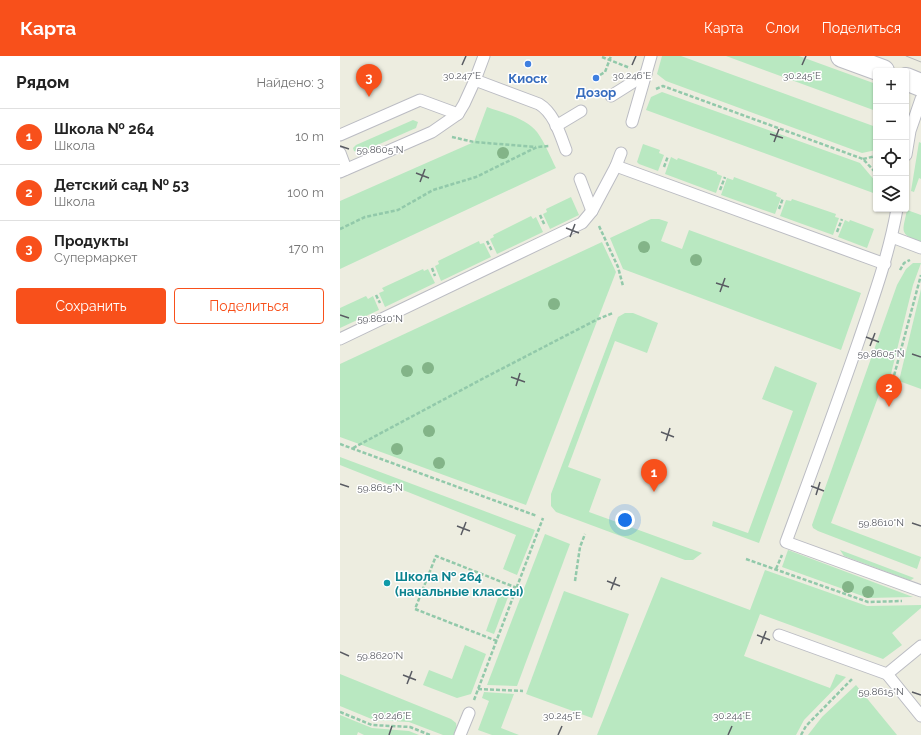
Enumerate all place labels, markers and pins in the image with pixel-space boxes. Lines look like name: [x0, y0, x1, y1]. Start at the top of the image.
marker: Киоск: [523, 59, 533, 69]
pin: 3: [356, 64, 382, 97]
place label: Киоск: [508, 71, 548, 86]
marker: Дозор: [591, 73, 601, 83]
place label: Дозор: [576, 85, 616, 100]
pin: 2: [876, 374, 902, 407]
pin: 1: [641, 459, 667, 492]
place label: Школа № 264 (начальные классы): [395, 569, 523, 599]
marker: Школа № 264 (начальные классы): [382, 578, 392, 588]

